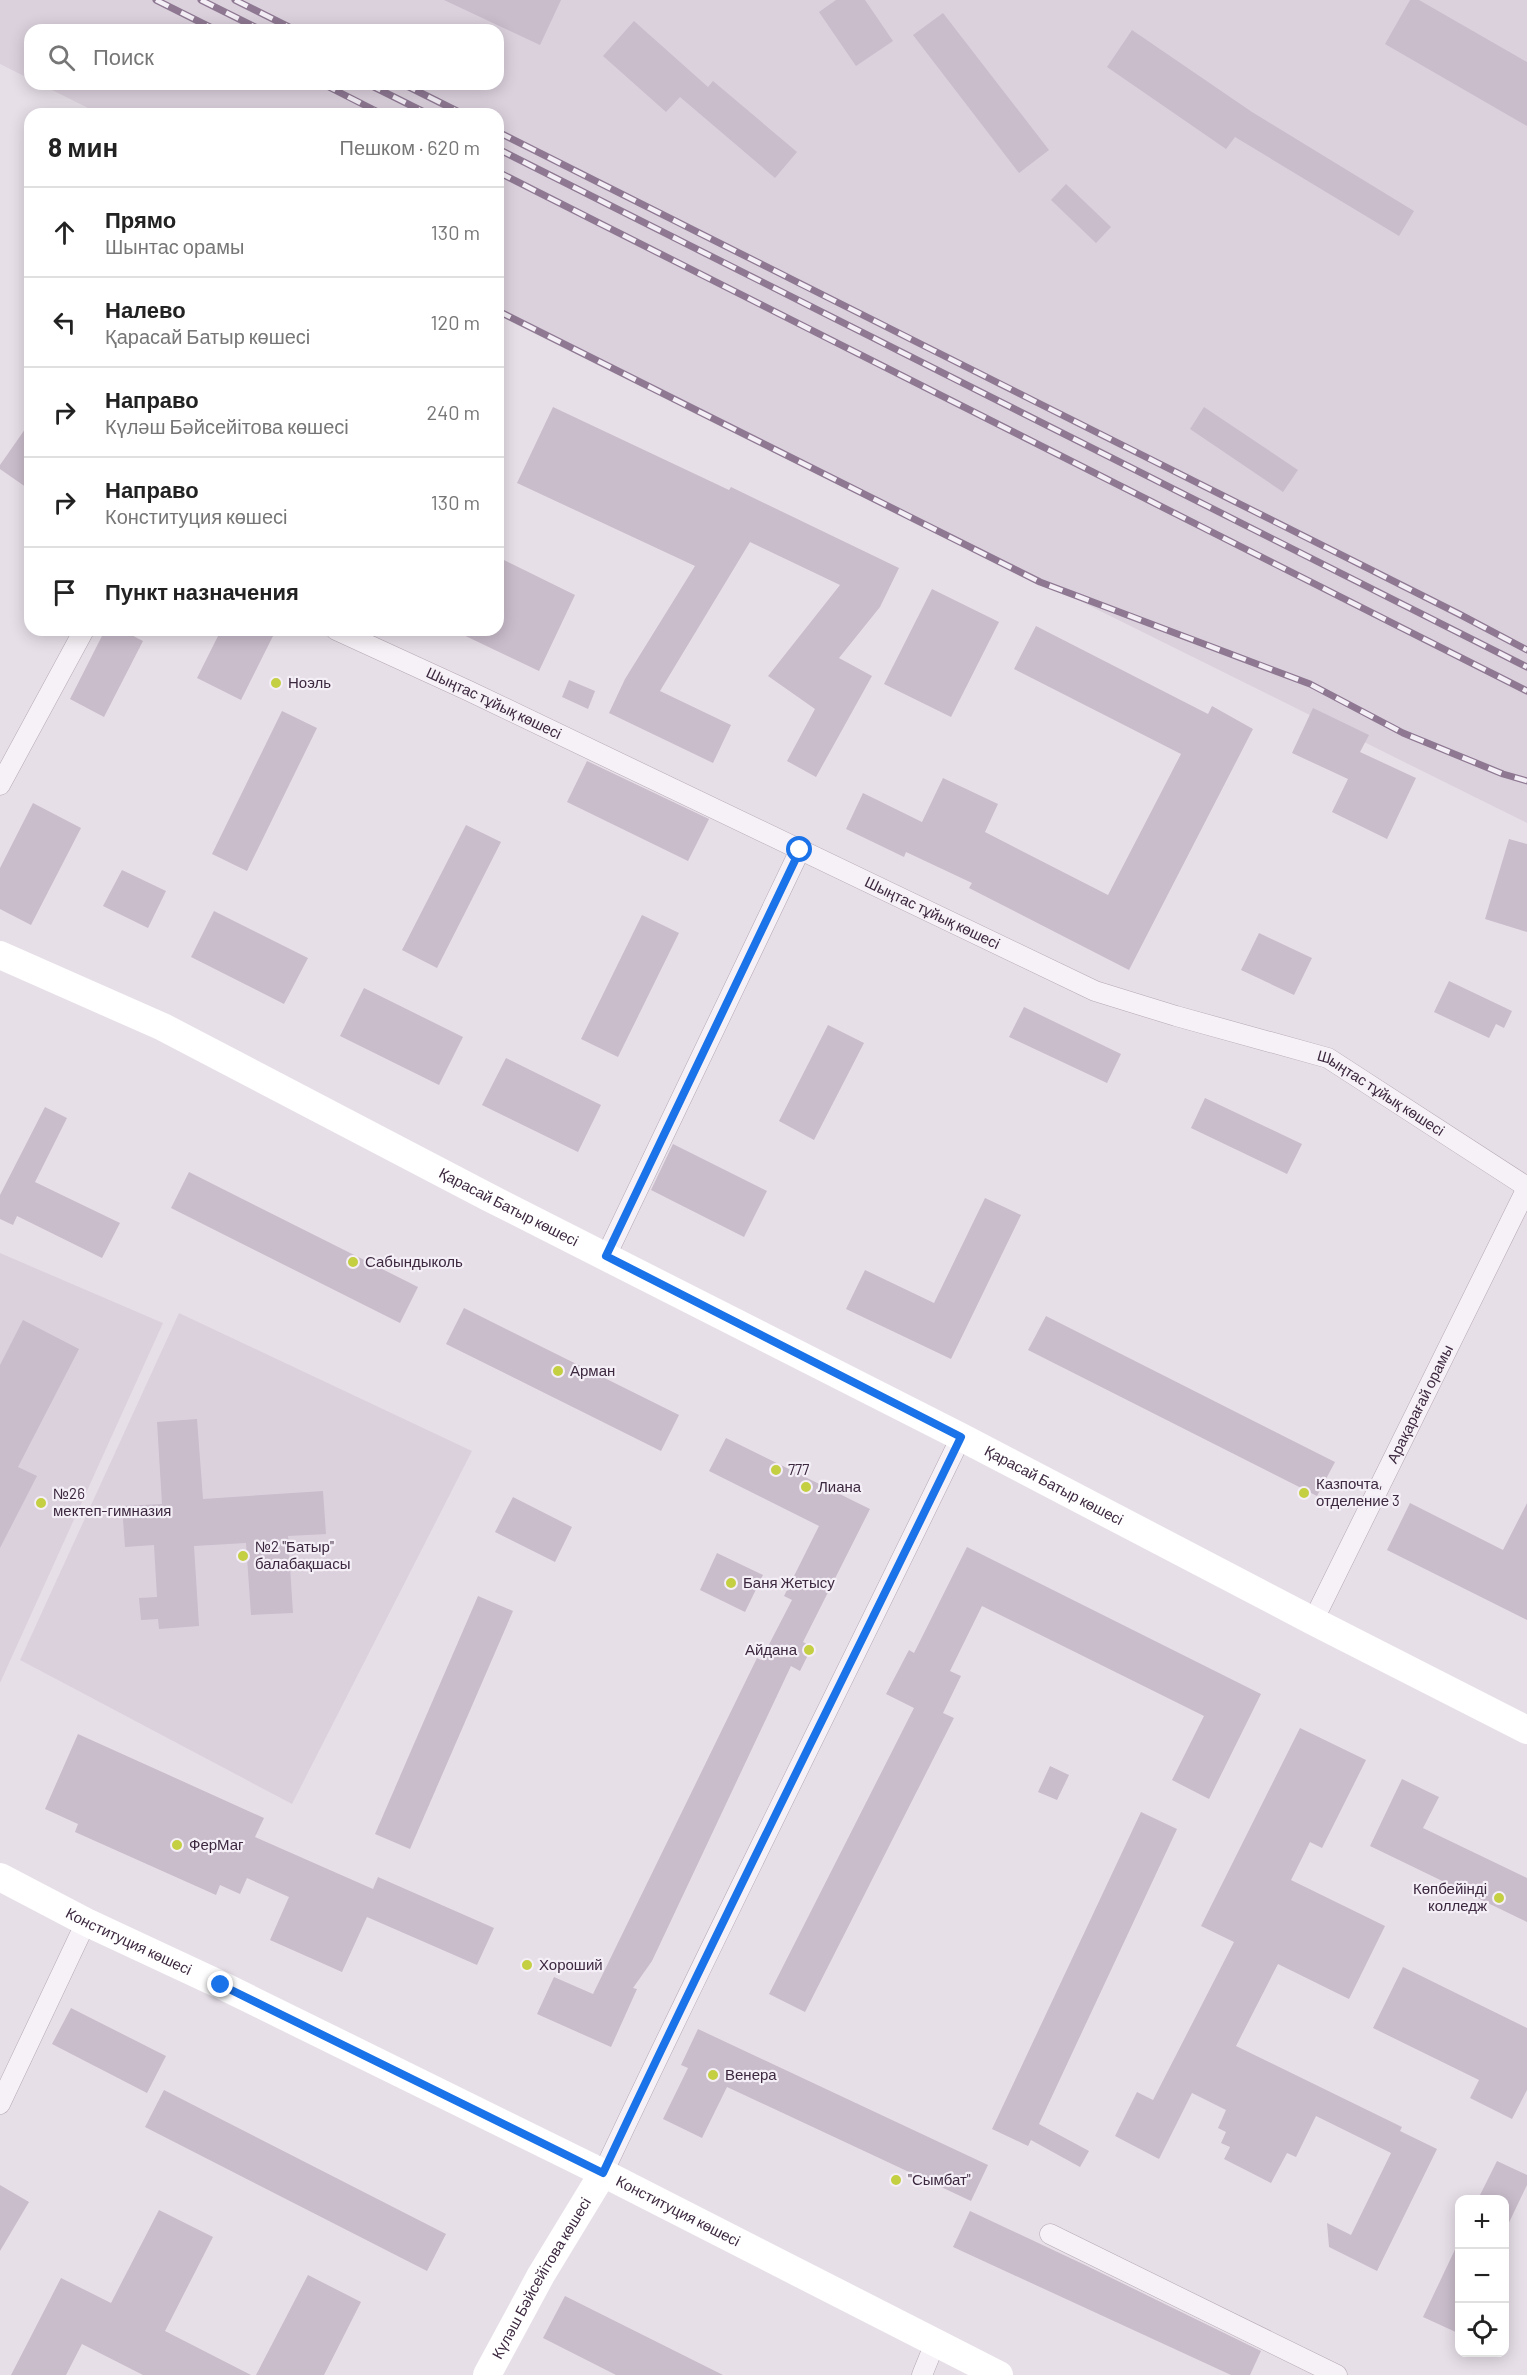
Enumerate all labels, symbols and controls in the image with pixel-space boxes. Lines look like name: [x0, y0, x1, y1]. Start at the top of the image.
search box: [24, 24, 504, 90]
icon: search: [45, 41, 78, 74]
text: Поиск: [93, 43, 154, 69]
text: 8 мин: [48, 131, 118, 162]
text: Пешком · 620 m: [340, 135, 480, 159]
text: Прямо: [105, 206, 176, 232]
icon: ahead: [48, 216, 81, 249]
text: 130 m: [431, 220, 480, 244]
text: Шынтас орамы: [105, 234, 244, 258]
text: Налево: [105, 296, 186, 322]
icon: left: [48, 306, 81, 339]
text: 120 m: [430, 310, 480, 334]
text: Қарасай Батыр көшесі: [105, 324, 310, 348]
text: Направо: [105, 386, 199, 412]
icon: right: [48, 396, 81, 429]
text: 240 m: [426, 400, 480, 424]
text: Күләш Бәйсейітова көшесі: [105, 414, 349, 438]
text: Направо: [105, 476, 199, 502]
icon: right: [48, 486, 81, 519]
text: 130 m: [431, 490, 480, 514]
text: Конституция көшесі: [105, 504, 287, 528]
icon: arrive: [48, 576, 81, 609]
text: Пункт назначения: [105, 578, 299, 604]
street label: Шыңтас тұйық көшесі: [424, 663, 565, 742]
place label: Ноэль: [288, 673, 331, 691]
marker: Ноэль: [269, 676, 283, 690]
route start: [786, 836, 812, 862]
street label: Шыңтас тұйық көшесі: [862, 872, 1003, 952]
street label: Шыңтас тұйық көшесі: [1315, 1045, 1448, 1139]
street label: Қарасай Батыр көшесі: [436, 1163, 582, 1249]
place label: Сабындыколь: [365, 1252, 463, 1270]
marker: Сабындыколь: [346, 1255, 360, 1269]
street label: Арақарағай орамы: [1383, 1342, 1456, 1466]
place label: Арман: [570, 1361, 615, 1379]
marker: Арман: [551, 1364, 565, 1378]
street label: Қарасай Батыр көшесі: [982, 1441, 1127, 1528]
place label: 777: [788, 1460, 809, 1478]
marker: 777: [769, 1463, 783, 1477]
place label: Казпочта, отделение 3: [1316, 1474, 1400, 1509]
place label: Лиана: [818, 1477, 862, 1495]
marker: Лиана: [799, 1480, 813, 1494]
place label: №26 мектеп-гимназия: [53, 1484, 171, 1519]
marker: Казпочта, отделение 3: [1297, 1486, 1311, 1500]
marker: №26 мектеп-гимназия: [34, 1496, 48, 1510]
place label: №2 "Батыр" балабақшасы: [255, 1537, 351, 1572]
marker: №2 "Батыр" балабақшасы: [236, 1549, 250, 1563]
place label: Баня Жетысу: [743, 1573, 835, 1591]
marker: Баня Жетысу: [724, 1576, 738, 1590]
place label: Айдана: [745, 1640, 798, 1658]
marker: Айдана: [802, 1643, 816, 1657]
place label: ФерМаг: [189, 1835, 244, 1853]
marker: ФерМаг: [170, 1838, 184, 1852]
place label: Көпбейінді колледж: [1413, 1879, 1487, 1914]
marker: Көпбейінді колледж: [1492, 1891, 1506, 1905]
street label: Конституция көшесі: [63, 1903, 195, 1978]
place label: Хороший: [539, 1955, 603, 1973]
marker: Хороший: [520, 1958, 534, 1972]
route end: [207, 1971, 233, 1997]
place label: Венера: [725, 2065, 777, 2083]
marker: Венера: [706, 2068, 720, 2082]
place label: "Сымбат": [908, 2170, 971, 2188]
street label: Конституция көшесі: [613, 2171, 744, 2250]
marker: "Сымбат": [889, 2173, 903, 2187]
street label: Күләш Бәйсейітова көшесі: [487, 2194, 594, 2362]
map controls: [1455, 2195, 1509, 2357]
button: +: [1455, 2195, 1509, 2249]
button: −: [1455, 2249, 1509, 2303]
button: locate: [1455, 2303, 1509, 2357]

